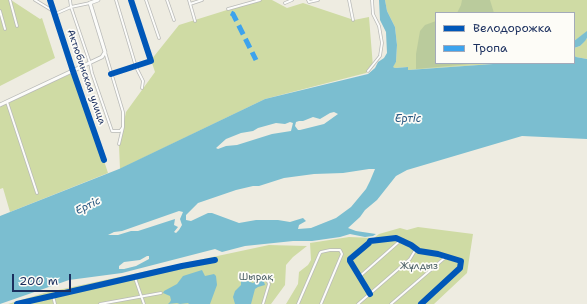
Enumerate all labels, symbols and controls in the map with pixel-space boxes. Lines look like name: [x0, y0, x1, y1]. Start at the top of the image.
legend: [435, 12, 575, 64]
text: Велодорожка: [473, 20, 551, 36]
street label: Актюбинская улица: [64, 28, 108, 126]
text: Тропа: [473, 40, 507, 56]
water label: Ертіс: [395, 112, 421, 126]
water label: Ертіс: [73, 194, 103, 218]
park label: Жұлдыз: [400, 260, 438, 272]
scale bar: [14, 266, 73, 292]
park label: Шырақ: [239, 271, 273, 283]
text: 200 m: [19, 273, 58, 289]

